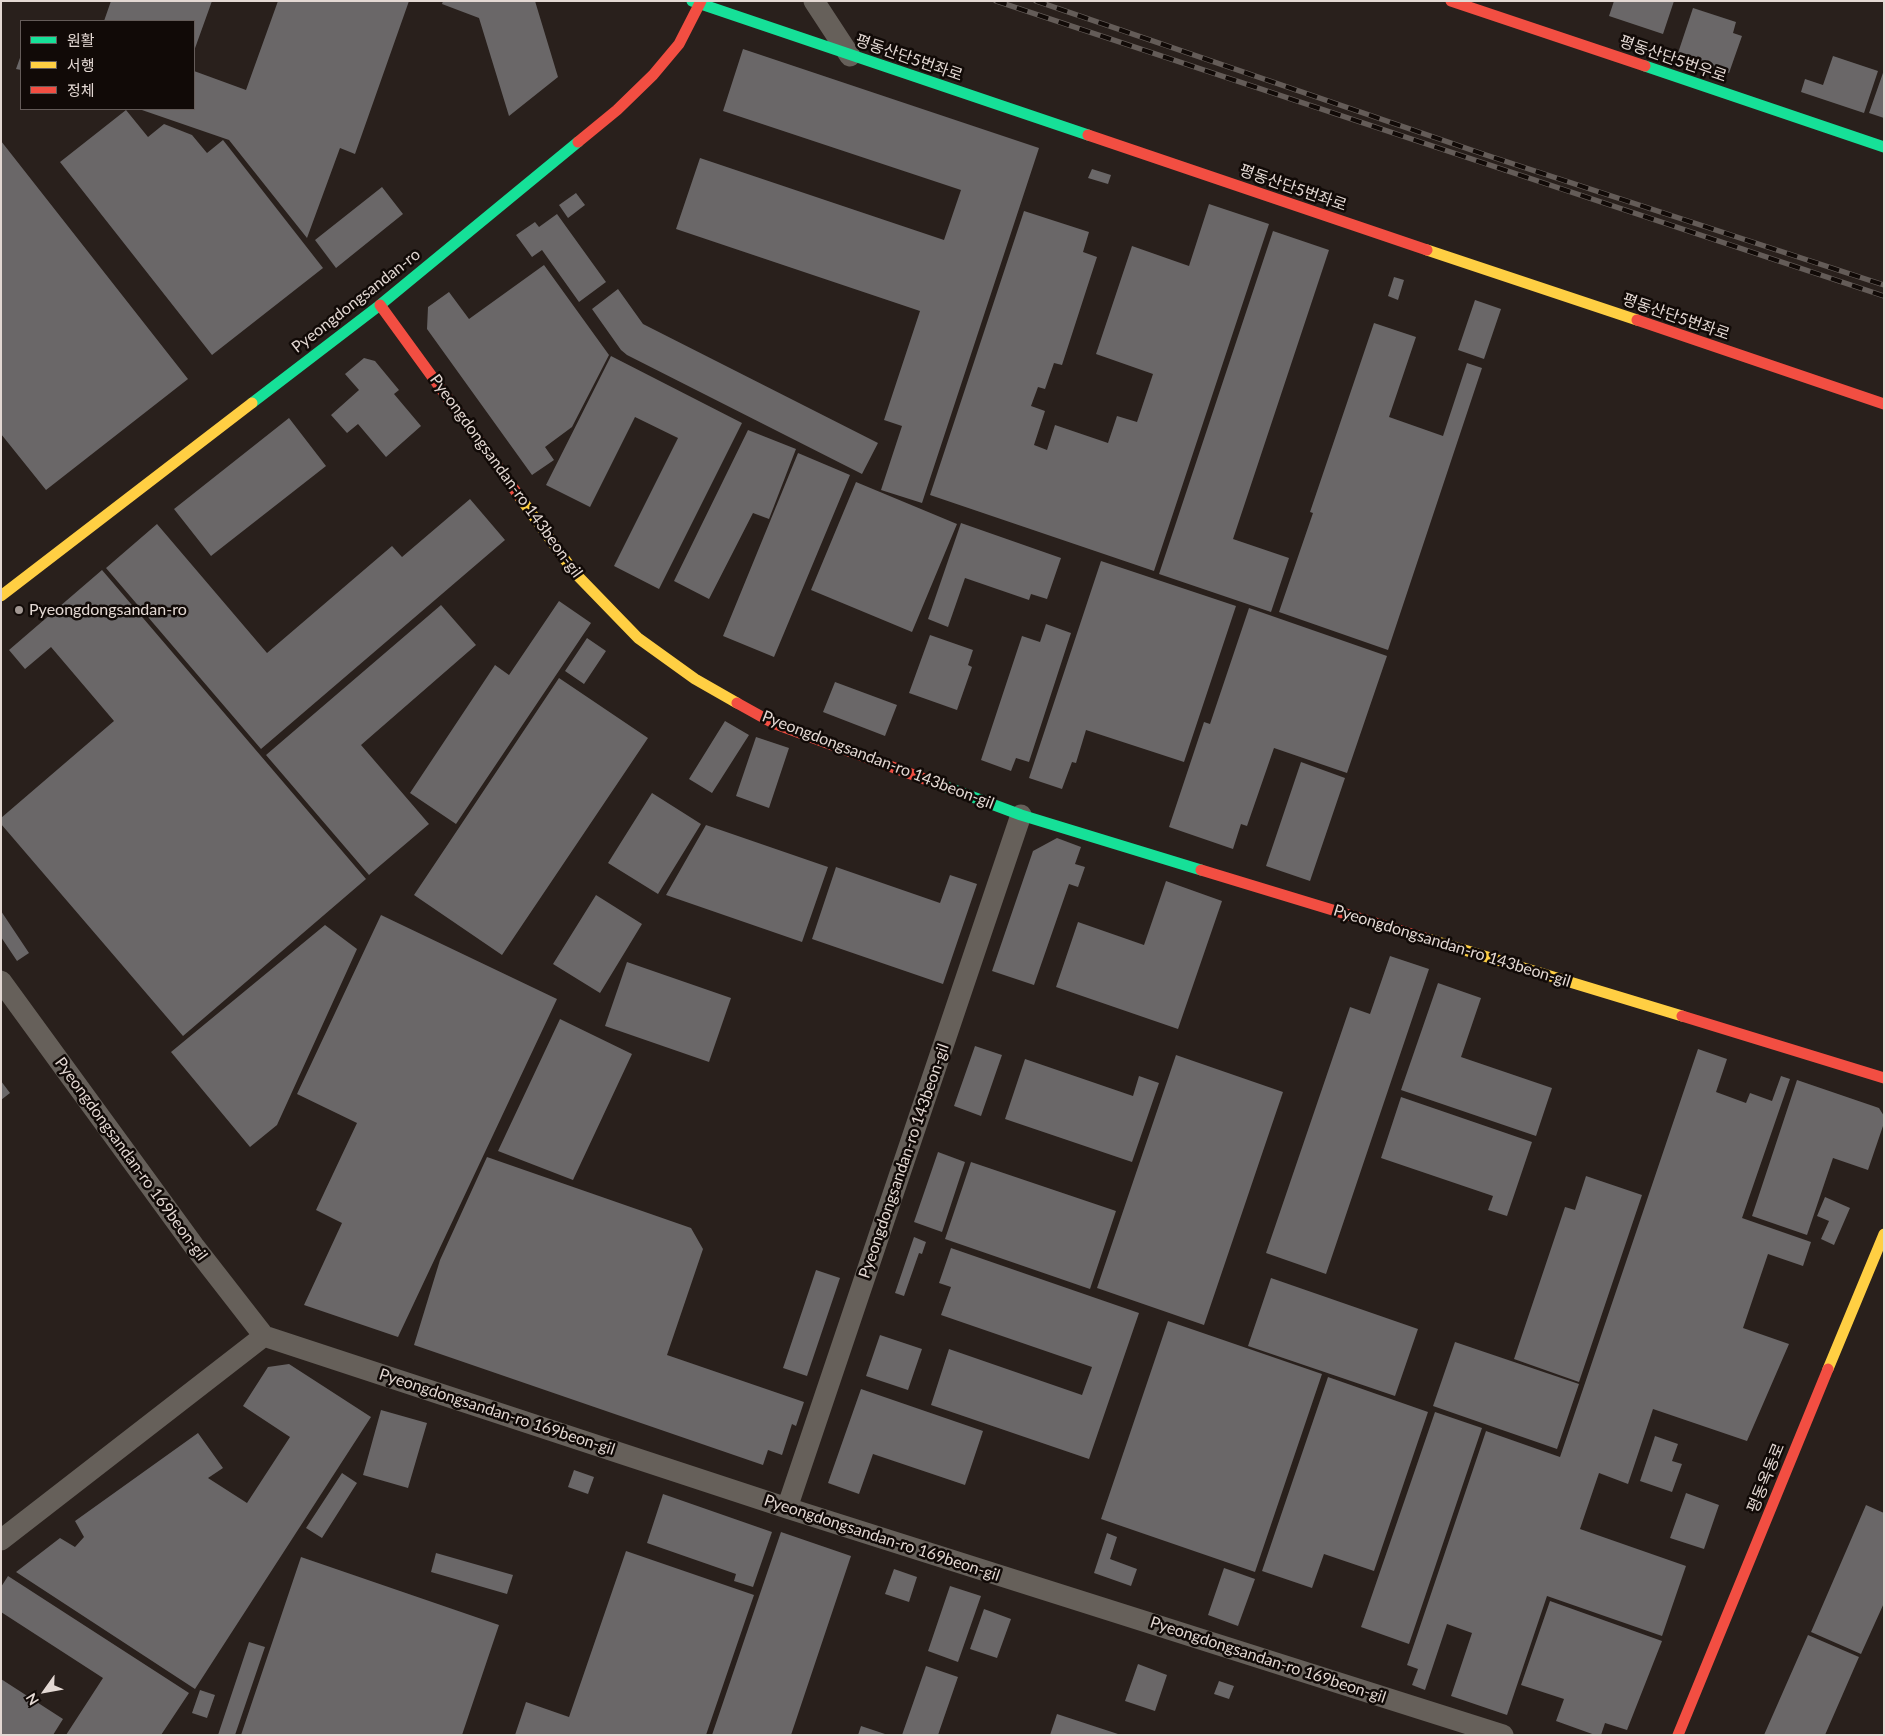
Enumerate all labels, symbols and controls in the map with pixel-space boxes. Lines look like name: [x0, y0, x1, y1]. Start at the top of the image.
legend: [20, 20, 195, 110]
text: 원활: [67, 31, 95, 49]
street label: 평동산단5번좌로: [853, 31, 965, 85]
street label: 평동산단5번우로: [1617, 32, 1729, 86]
text: 서행: [67, 56, 95, 74]
text: 정체: [67, 81, 95, 99]
street label: 평동산단5번좌로: [1237, 161, 1349, 215]
street label: Pyeongdongsandan-ro: [288, 245, 424, 357]
street label: 평동산단5번좌로: [1620, 290, 1732, 344]
street label: Pyeongdongsandan-ro 143beon-gil: [426, 370, 586, 582]
place label: Pyeongdongsandan-ro: [29, 600, 187, 620]
marker: Pyeongdongsandan-ro: [13, 604, 25, 616]
street label: Pyeongdongsandan-ro 143beon-gil: [759, 707, 997, 813]
street label: Pyeongdongsandan-ro 143beon-gil: [1331, 901, 1573, 991]
street label: Pyeongdongsandan-ro 143beon-gil: [855, 1041, 953, 1281]
street label: Pyeongdongsandan-ro 169beon-gil: [51, 1053, 211, 1265]
street label: Pyeongdongsandan-ro 169beon-gil: [377, 1365, 617, 1459]
street label: 평동옥동로: [1743, 1440, 1789, 1516]
street label: Pyeongdongsandan-ro 169beon-gil: [762, 1491, 1002, 1585]
street label: Pyeongdongsandan-ro 169beon-gil: [1148, 1613, 1388, 1707]
north arrow: [20, 1666, 70, 1716]
text: N: [22, 1690, 42, 1708]

